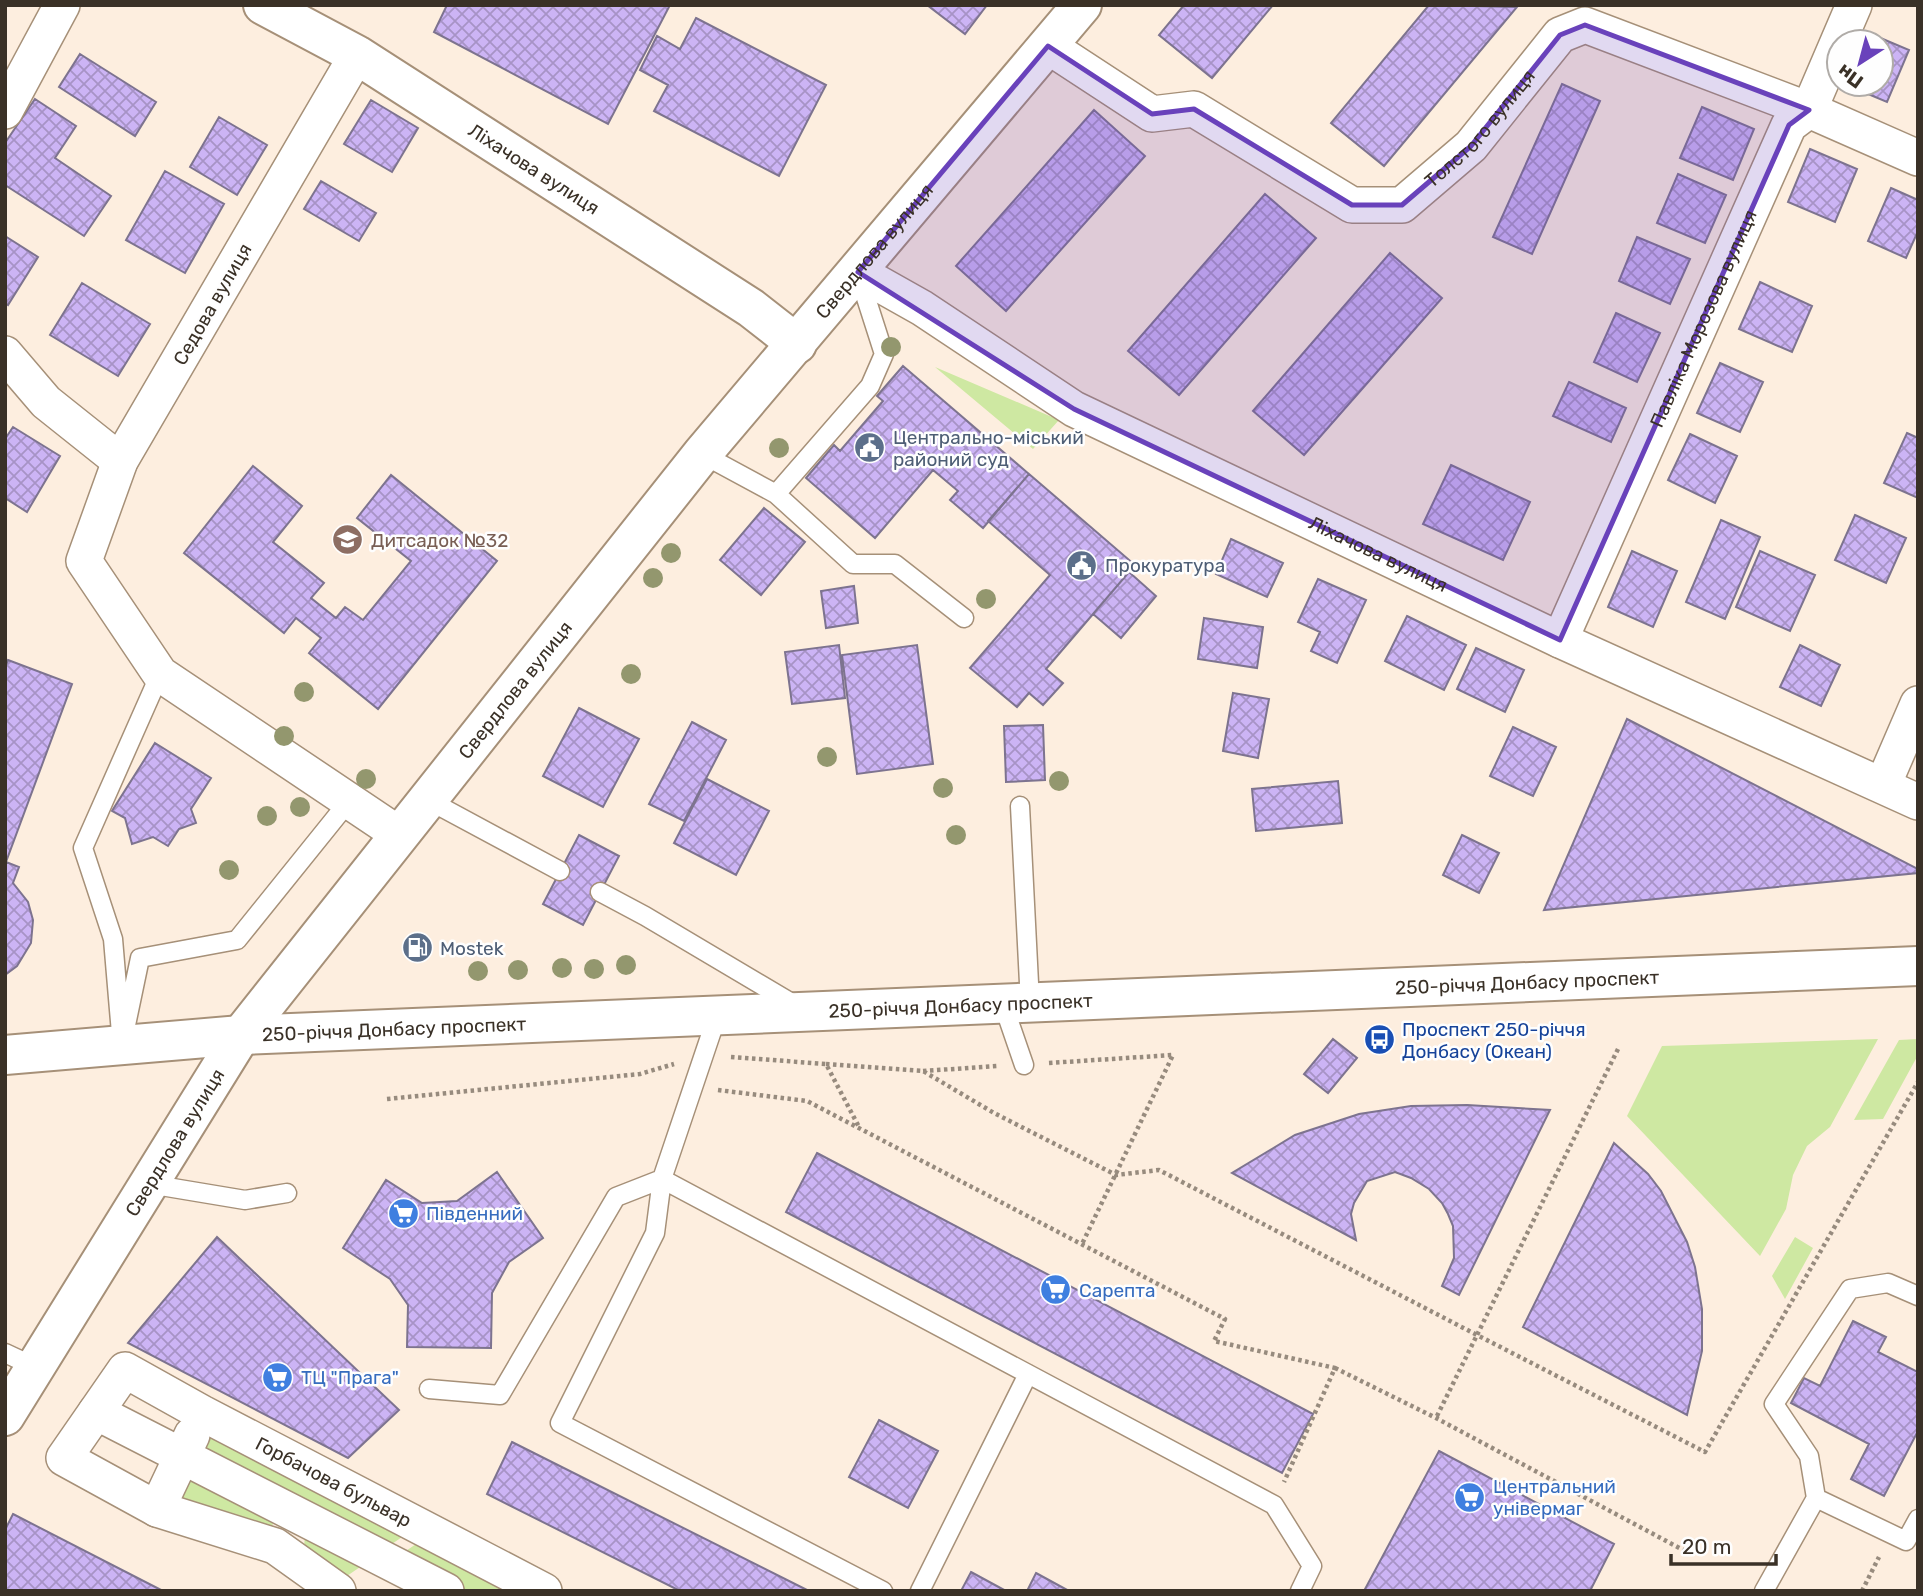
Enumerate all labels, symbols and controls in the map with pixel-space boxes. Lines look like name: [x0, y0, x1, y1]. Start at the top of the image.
north arrow: [1825, 28, 1895, 98]
text: Пн: [1833, 59, 1868, 93]
street label: Толстого вулиця: [1420, 65, 1540, 193]
street label: Ліхачова вулиця: [464, 119, 604, 220]
street label: Свердлова вулиця: [811, 179, 938, 323]
street label: Павліка Морозова вулиця: [1645, 206, 1762, 431]
street label: Седова вулиця: [168, 239, 257, 369]
place label: Центрально-міський районий суд: [893, 426, 1084, 471]
public building icon: Центрально-міський районий суд: [853, 431, 887, 465]
street label: Ліхачова вулиця: [1305, 511, 1451, 597]
school or university icon: Дитсадок №32: [331, 523, 365, 557]
place label: Дитсадок №32: [371, 529, 508, 552]
public building icon: Прокуратура: [1065, 548, 1099, 582]
place label: Прокуратура: [1105, 554, 1225, 577]
street label: Свердлова вулиця: [454, 616, 577, 764]
fuel station icon: Mostek: [400, 931, 434, 965]
place label: Mostek: [440, 937, 504, 960]
street label: 250-річчя Донбасу проспект: [1394, 966, 1660, 1000]
street label: 250-річчя Донбасу проспект: [828, 989, 1093, 1023]
street label: 250-річчя Донбасу проспект: [261, 1012, 527, 1046]
place label: Проспект 250-річчя Донбасу (Океан): [1402, 1018, 1586, 1063]
bus stop icon: Проспект 250-річчя Донбасу (Океан): [1362, 1023, 1396, 1057]
street label: Свердлова вулиця: [121, 1064, 229, 1221]
supermarket icon: Південний: [386, 1196, 420, 1230]
place label: Південний: [426, 1202, 523, 1225]
supermarket icon: Сарепта: [1039, 1273, 1073, 1307]
place label: Сарепта: [1079, 1279, 1156, 1302]
supermarket icon: ТЦ "Прага": [261, 1360, 295, 1394]
place label: ТЦ "Прага": [301, 1366, 399, 1389]
street label: Горбачова бульвар: [252, 1432, 415, 1532]
place label: Центральний універмаг: [1493, 1475, 1616, 1520]
supermarket icon: Центральний універмаг: [1453, 1480, 1487, 1514]
scale bar: [1671, 1522, 1776, 1566]
text: 20 m: [1682, 1534, 1731, 1559]

